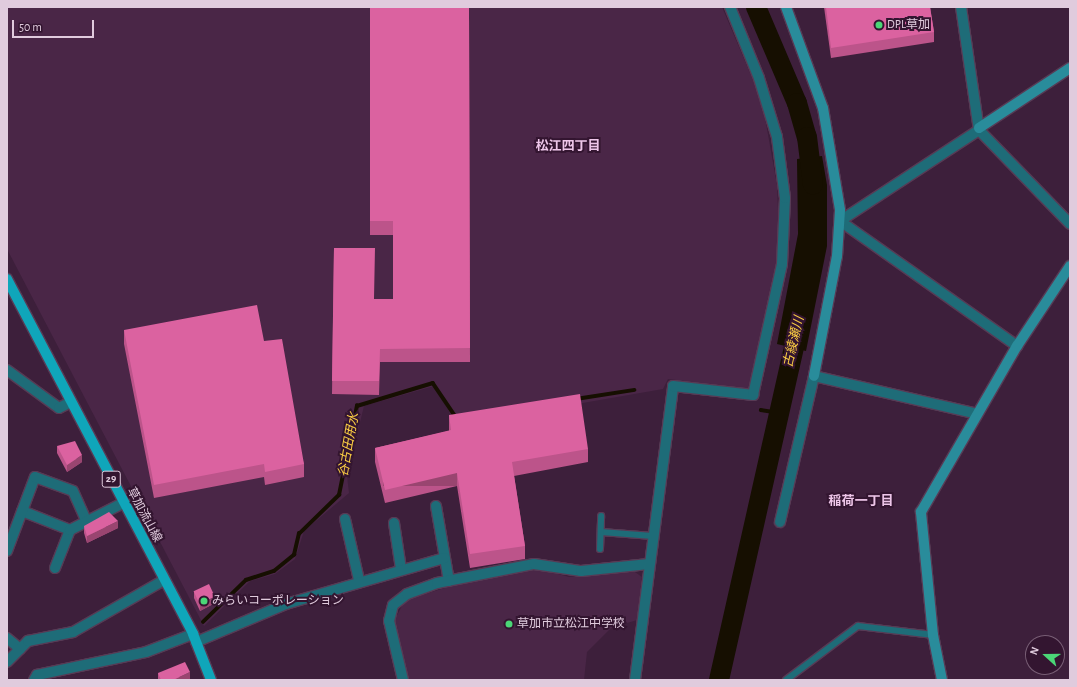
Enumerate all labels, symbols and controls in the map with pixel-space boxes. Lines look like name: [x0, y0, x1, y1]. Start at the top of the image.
scale bar: [14, 12, 96, 38]
place label: DPL草加: [887, 18, 930, 32]
marker: DPL草加: [874, 20, 884, 30]
text: 50 m: [19, 21, 42, 33]
district label: 松江四丁目: [536, 139, 600, 155]
water label: 古綾瀬川: [782, 315, 808, 369]
water label: 谷古田用水: [337, 412, 363, 478]
road number: 29: [101, 470, 121, 488]
street label: 草加流山線: [124, 485, 164, 545]
district label: 稲荷一丁目: [829, 494, 893, 510]
place label: みらいコーポレーション: [212, 594, 344, 608]
marker: みらいコーポレーション: [199, 596, 209, 606]
place label: 草加市立松江中学校: [517, 617, 625, 631]
marker: 草加市立松江中学校: [504, 619, 514, 629]
north arrow: [1025, 635, 1065, 675]
text: N: [1028, 645, 1041, 656]

